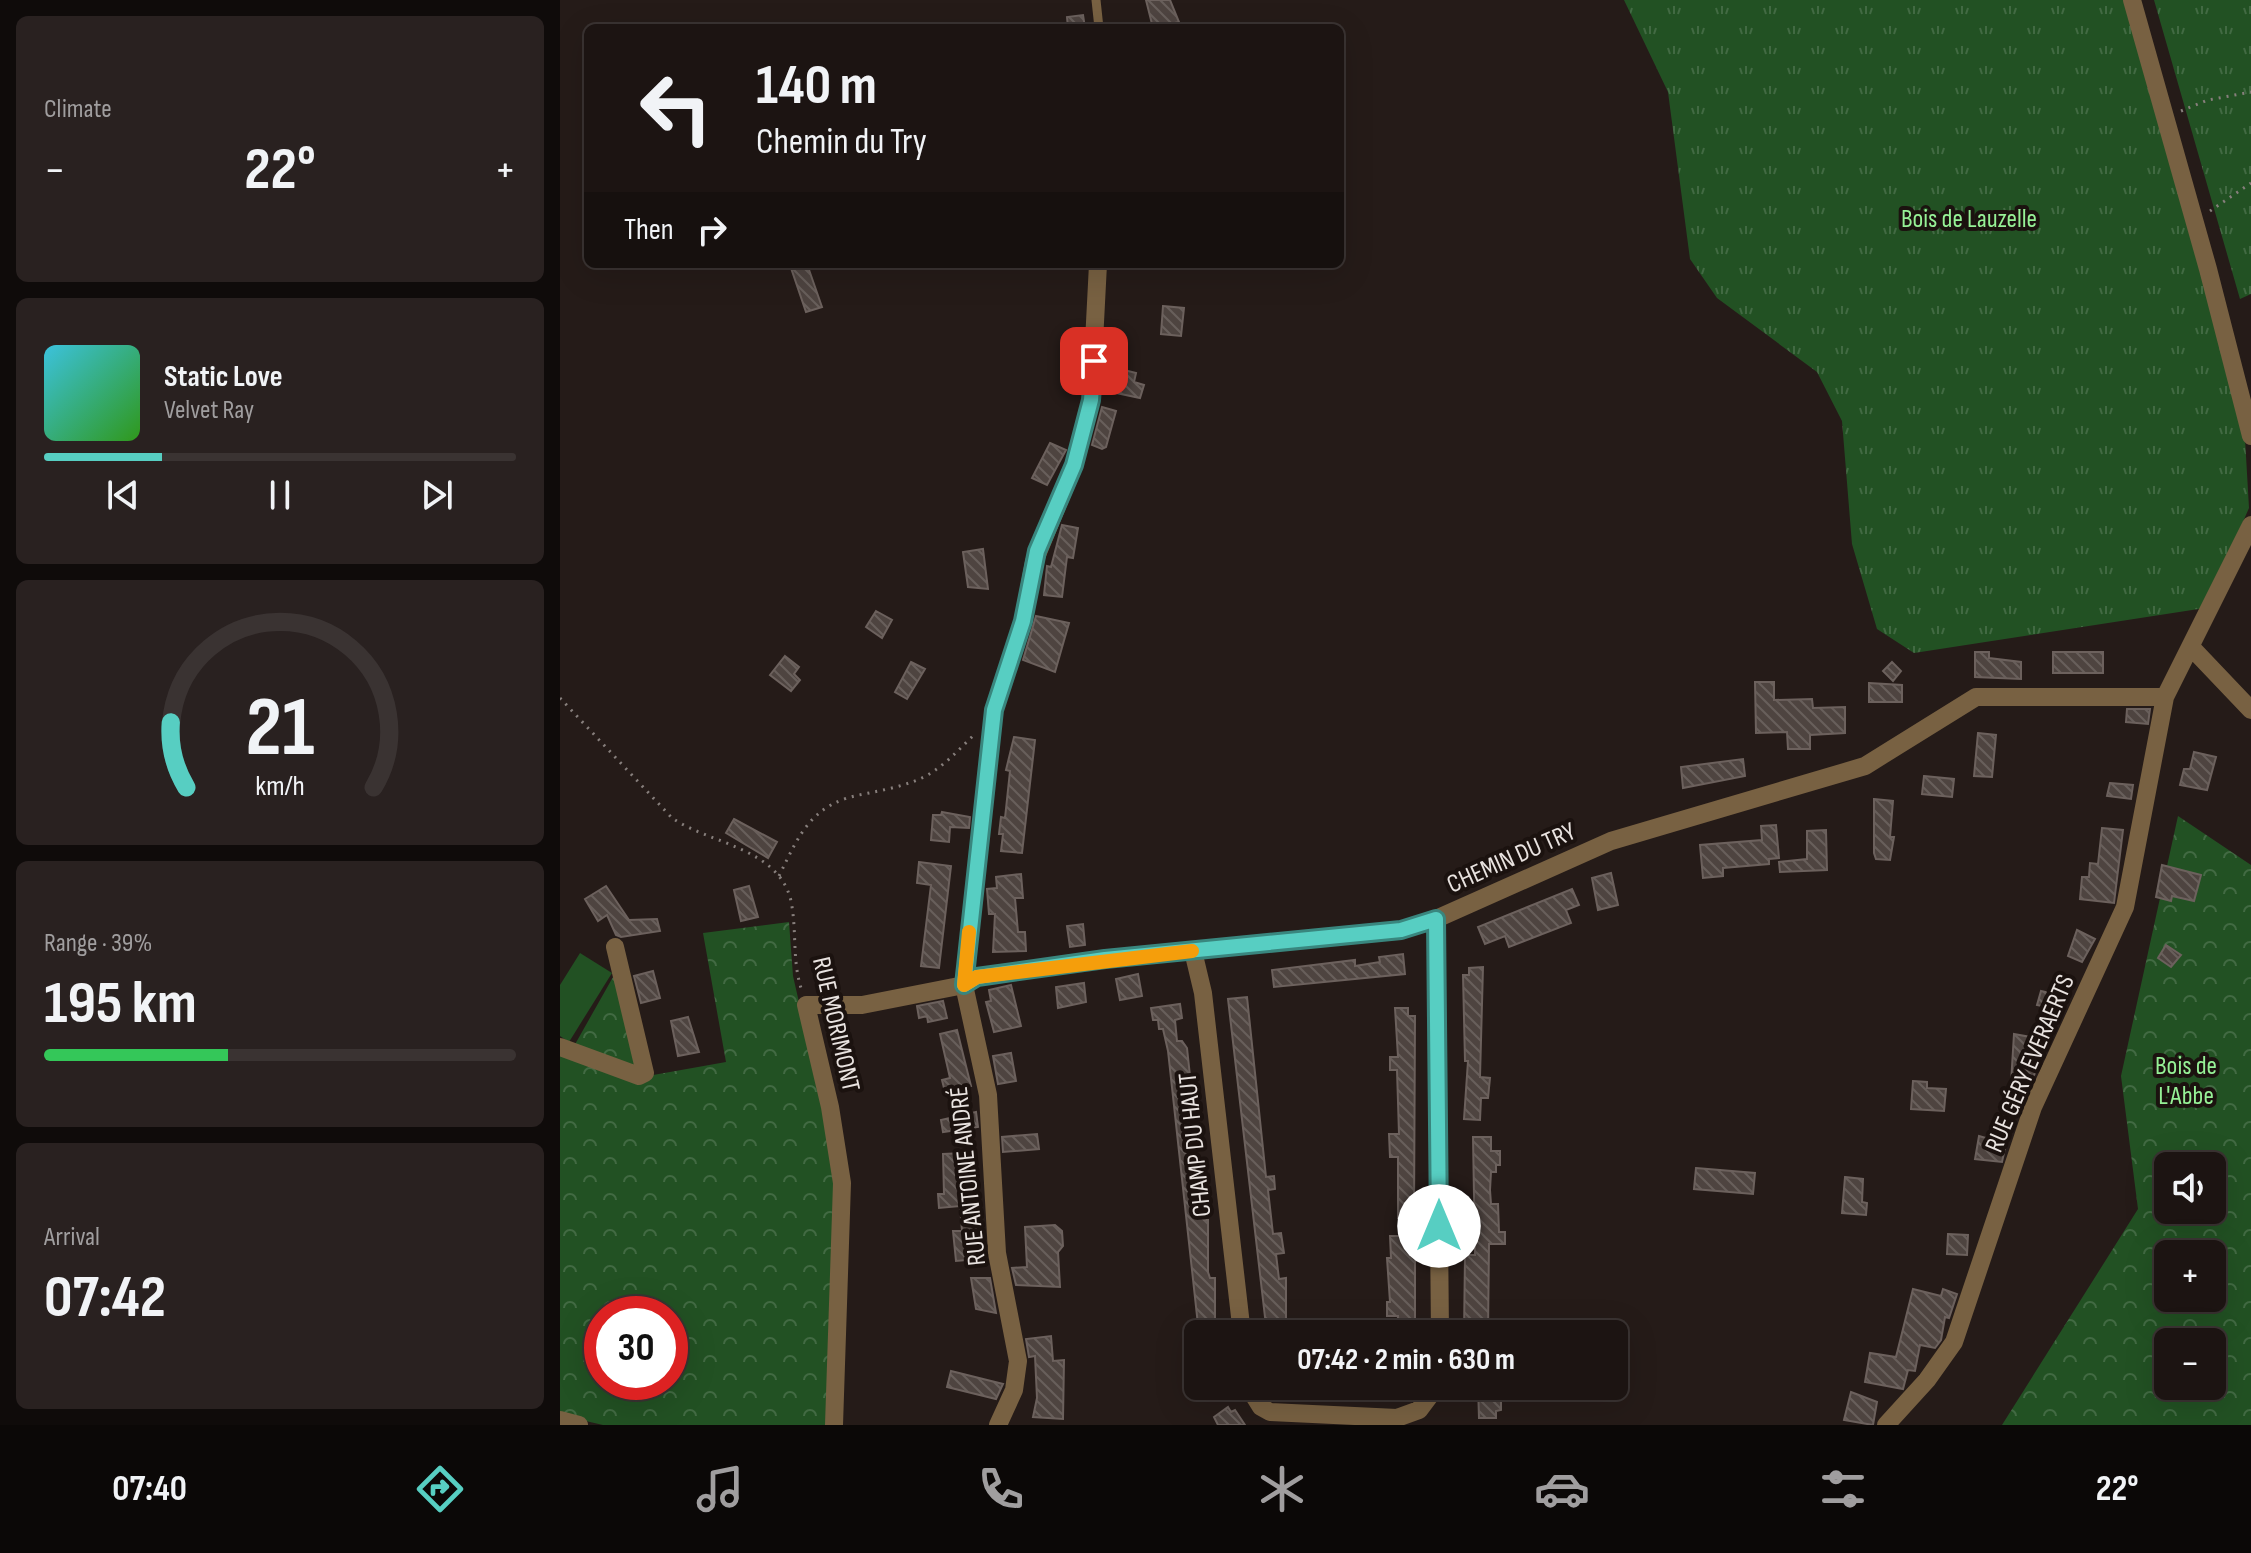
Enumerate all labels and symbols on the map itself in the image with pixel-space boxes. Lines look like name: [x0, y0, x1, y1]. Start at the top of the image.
park label: Bois de Lauzelle: [1901, 204, 2037, 235]
pin: [1060, 327, 1128, 395]
street label: CHEMIN DU TRY: [1443, 816, 1581, 900]
street label: RUE MORIMONT: [805, 954, 866, 1095]
street label: RUE GÉRY EVERAERTS: [1979, 970, 2082, 1157]
park label: Bois de L'Abbe: [2155, 1051, 2217, 1112]
street label: CHAMP DU HAUT: [1173, 1071, 1218, 1219]
street label: RUE ANTOINE ANDRÉ: [944, 1085, 993, 1267]
position arrow: [1397, 1184, 1481, 1268]
speed limit sign: 30: [584, 1296, 688, 1400]

